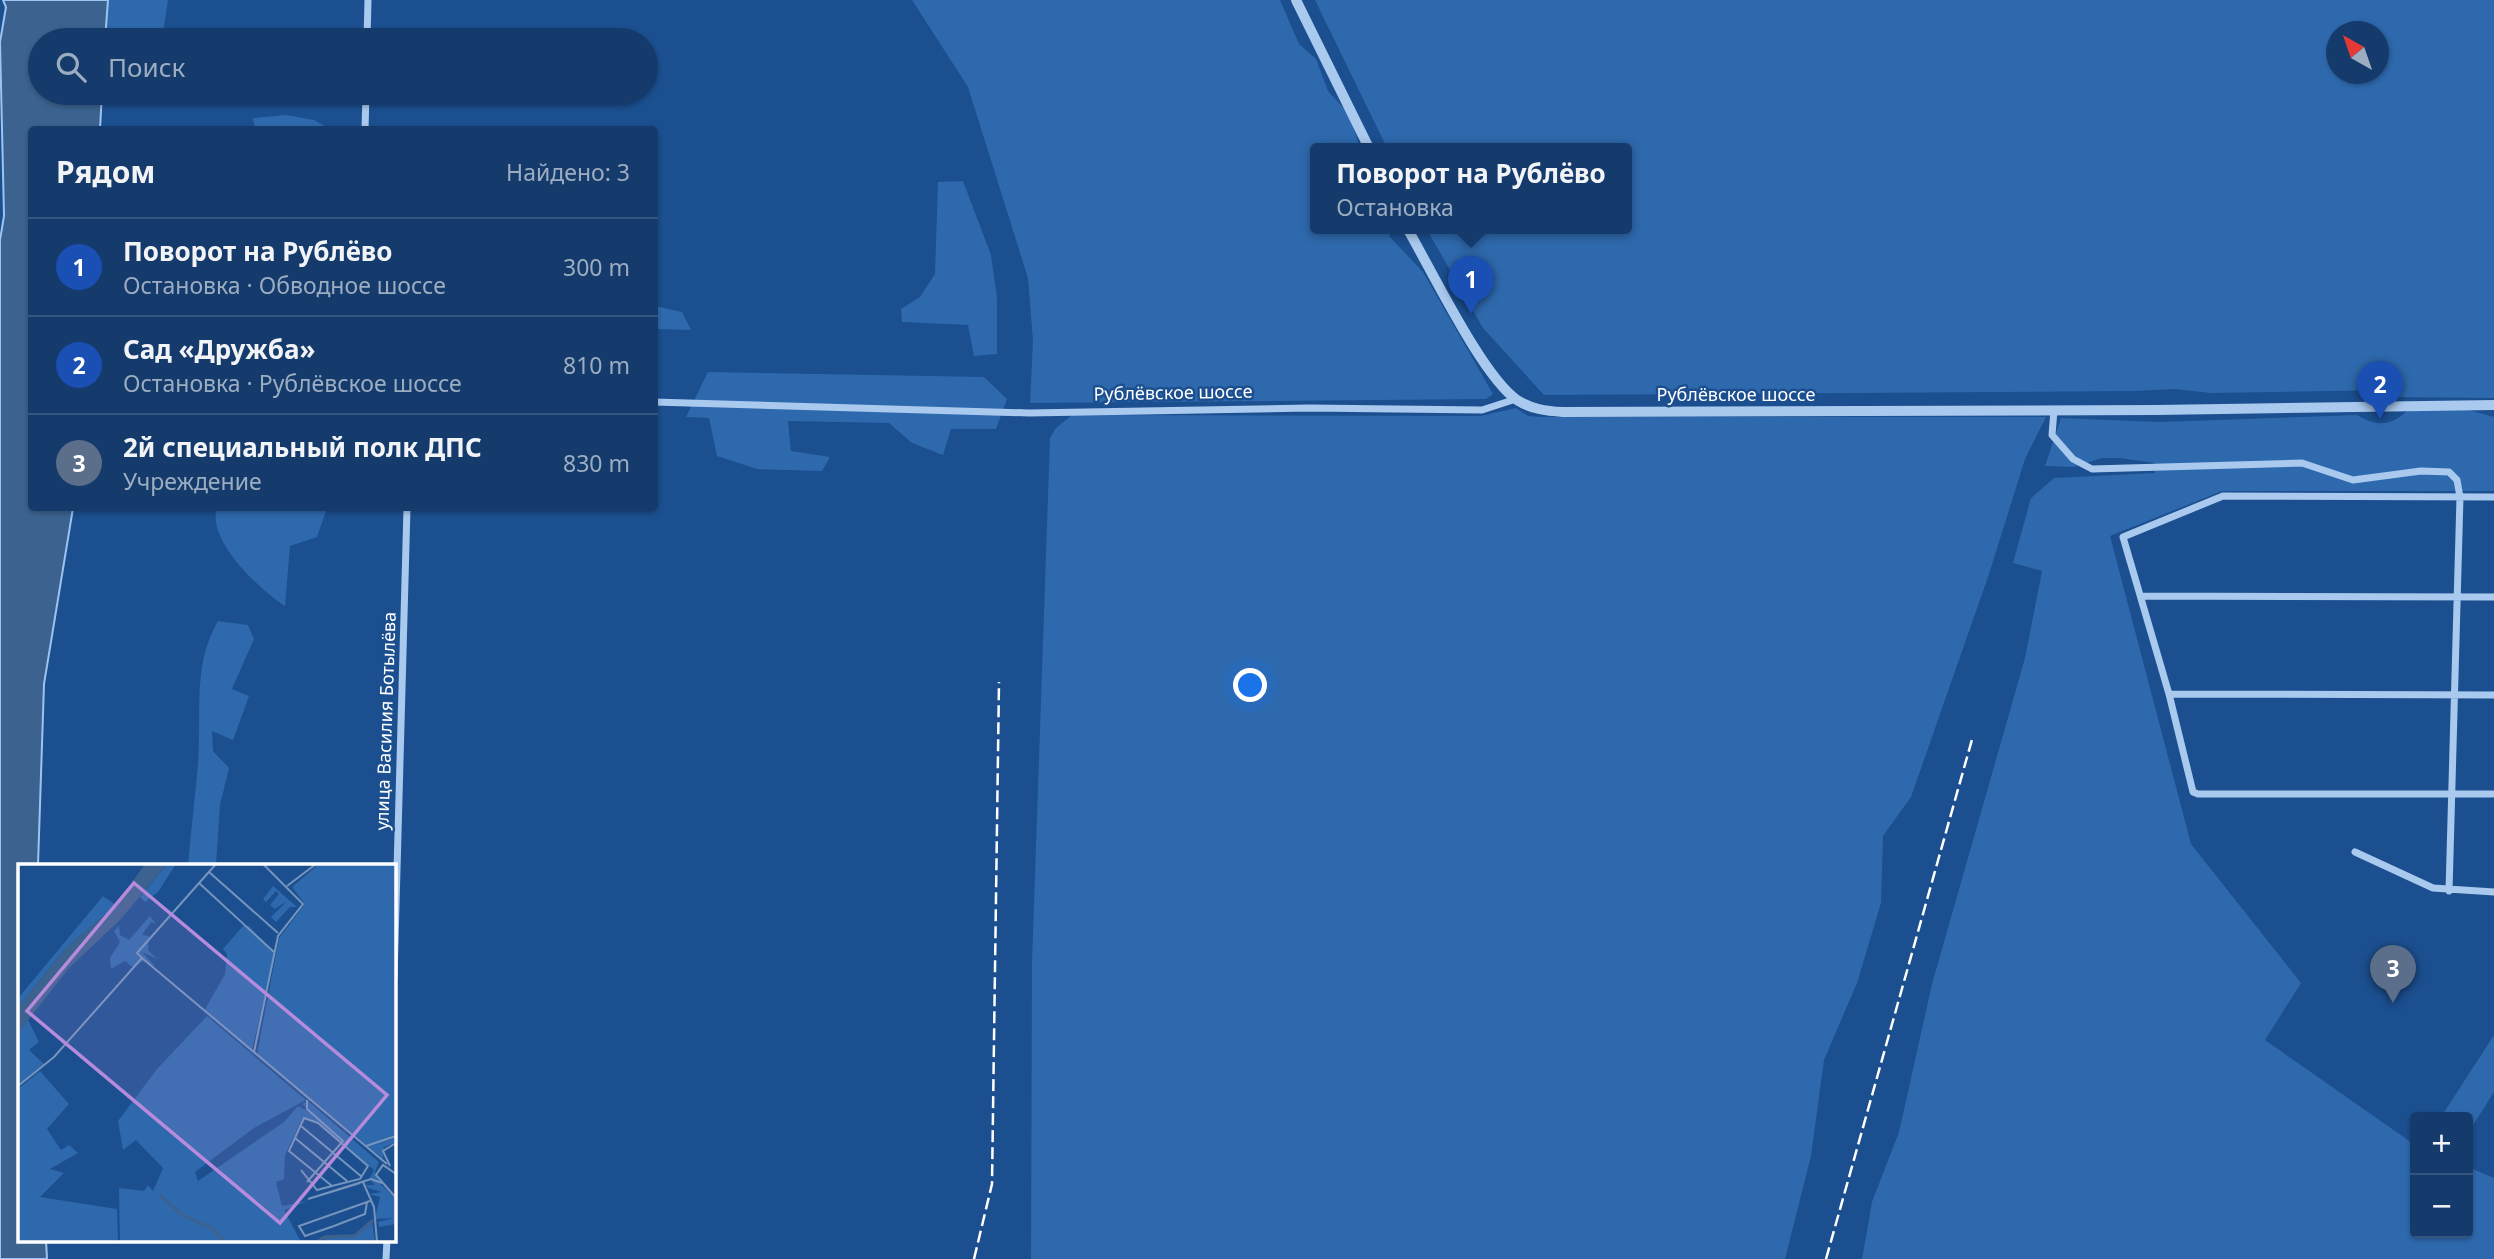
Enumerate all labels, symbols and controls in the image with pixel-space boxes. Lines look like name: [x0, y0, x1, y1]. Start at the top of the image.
north arrow: [2326, 21, 2389, 84]
search box: [28, 28, 658, 105]
icon: search: [52, 48, 90, 86]
text: Поиск: [108, 49, 185, 85]
popup: [1310, 143, 1632, 234]
text: Рядом: [56, 151, 155, 192]
text: Поворот на Рублёво: [1336, 155, 1606, 191]
text: Найдено: 3: [506, 156, 630, 188]
text: Остановка: [1336, 191, 1454, 223]
text: Поворот на Рублёво: [123, 233, 393, 269]
text: 1: [72, 251, 86, 283]
text: 300 m: [563, 251, 630, 283]
pin: 1: [1448, 256, 1494, 314]
text: Остановка · Обводное шоссе: [123, 269, 446, 301]
text: Сад «Дружба»: [123, 331, 316, 367]
text: 2: [72, 349, 86, 381]
text: 810 m: [563, 349, 630, 381]
pin: 2: [2357, 361, 2403, 419]
text: Остановка · Рублёвское шоссе: [123, 367, 462, 399]
street label: Рублёвское шоссе: [1093, 379, 1253, 405]
street label: Рублёвское шоссе: [1657, 382, 1816, 406]
text: 2й специальный полк ДПС: [123, 429, 482, 465]
text: 3: [72, 447, 86, 479]
text: 830 m: [563, 447, 630, 479]
text: Учреждение: [123, 465, 262, 497]
street label: улица Василия Ботылёва: [369, 611, 401, 831]
your location: [1233, 668, 1267, 702]
inset map: [18, 864, 396, 1242]
pin: 3: [2370, 945, 2416, 1003]
map controls: [2410, 1112, 2473, 1238]
button: +: [2410, 1112, 2473, 1175]
button: −: [2410, 1175, 2473, 1238]

